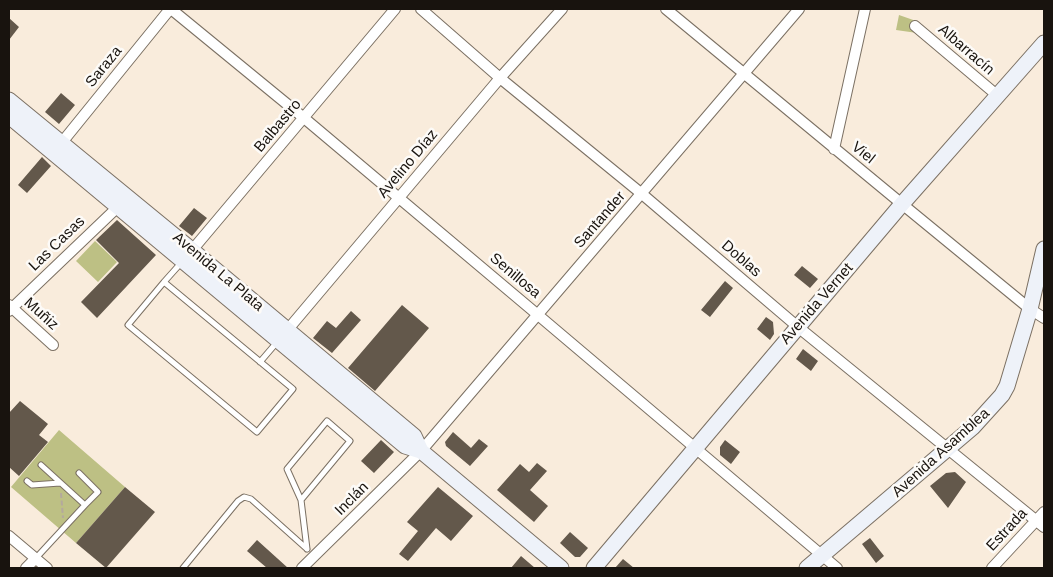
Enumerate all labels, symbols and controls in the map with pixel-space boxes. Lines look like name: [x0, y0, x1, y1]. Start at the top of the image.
street label: Albarracín: [934, 21, 998, 79]
street label: Saraza: [82, 43, 126, 91]
street label: Balbastro: [251, 96, 305, 156]
street label: Avelino Díaz: [374, 126, 442, 202]
street label: Viel: [848, 138, 878, 168]
street label: Santander: [571, 188, 629, 252]
street label: Las Casas: [25, 213, 89, 275]
street label: Avenida La Plata: [169, 229, 267, 315]
street label: Doblas: [717, 237, 765, 281]
street label: Senillosa: [486, 250, 544, 302]
street label: Avenida Vernet: [777, 260, 857, 348]
street label: Muñiz: [20, 294, 62, 334]
street label: Avenida Asamblea: [889, 405, 993, 501]
street label: Inclán: [331, 478, 373, 520]
street label: Estrada: [983, 505, 1031, 555]

